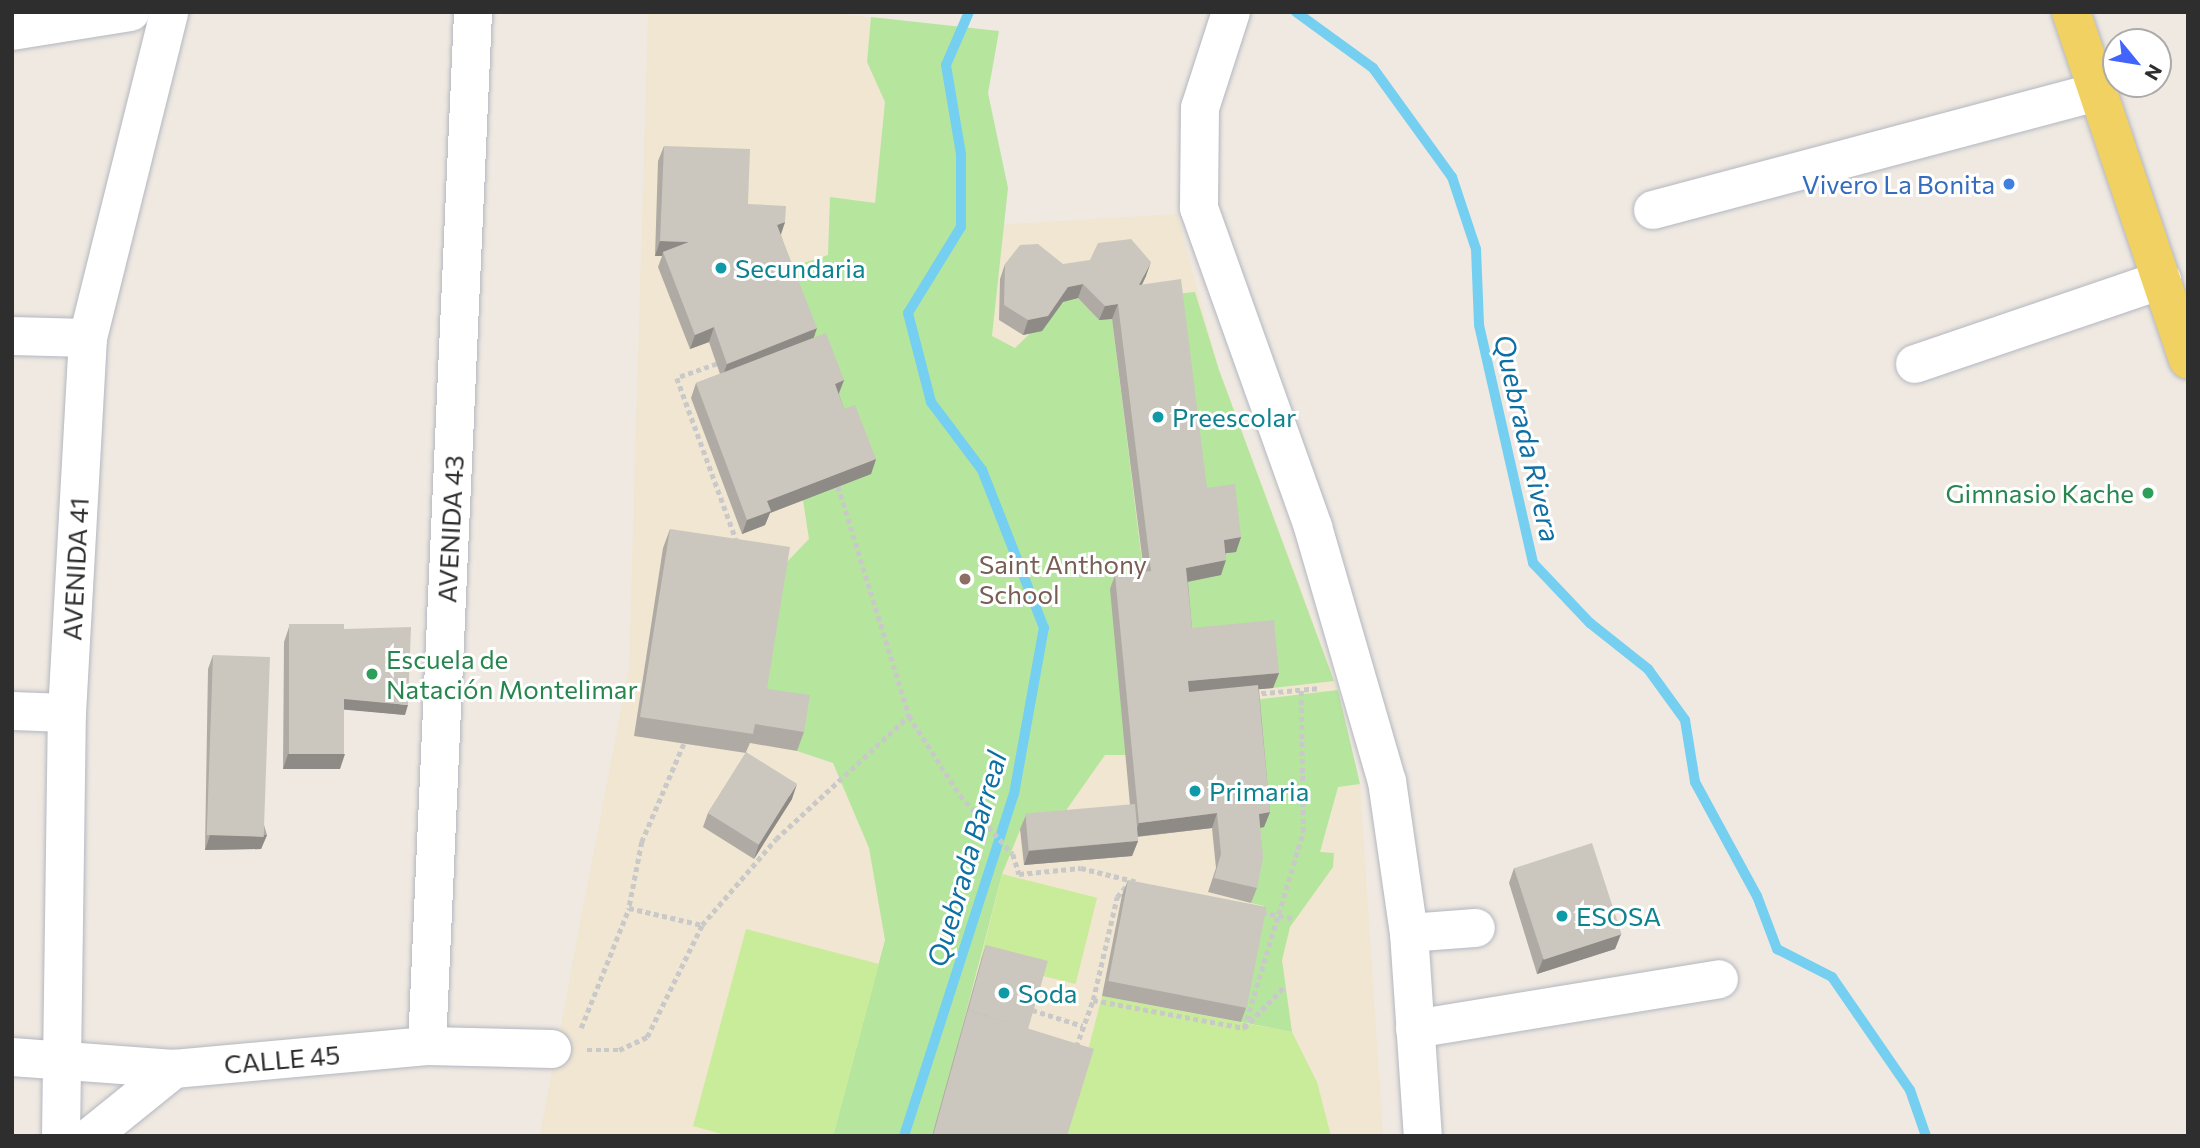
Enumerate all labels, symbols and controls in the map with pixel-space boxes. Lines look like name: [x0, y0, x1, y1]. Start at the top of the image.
north arrow: [2102, 28, 2172, 98]
text: N: [2140, 61, 2167, 85]
place label: Vivero La Bonita: [1802, 168, 1995, 200]
marker: Vivero La Bonita: [2001, 176, 2017, 192]
place label: Secundaria: [735, 252, 866, 284]
marker: Secundaria: [713, 260, 729, 276]
water label: Quebrada Rivera: [1488, 331, 1568, 545]
place label: Preescolar: [1172, 401, 1296, 433]
marker: Preescolar: [1150, 409, 1166, 425]
street label: AVENIDA 43: [431, 454, 469, 604]
place label: Gimnasio Kache: [1946, 477, 2134, 509]
marker: Gimnasio Kache: [2140, 485, 2156, 501]
street label: AVENIDA 41: [56, 497, 94, 641]
place label: Saint Anthony School: [979, 548, 1147, 610]
marker: Saint Anthony School: [957, 571, 973, 587]
place label: Escuela de Natación Montelimar: [386, 643, 638, 704]
marker: Escuela de Natación Montelimar: [364, 666, 380, 682]
water label: Quebrada Barreal: [919, 747, 1013, 971]
place label: Primaria: [1209, 775, 1309, 807]
marker: Primaria: [1187, 783, 1203, 799]
place label: ESOSA: [1576, 900, 1661, 932]
marker: ESOSA: [1554, 908, 1570, 924]
place label: Soda: [1018, 977, 1077, 1009]
marker: Soda: [996, 985, 1012, 1001]
street label: CALLE 45: [223, 1038, 341, 1080]

